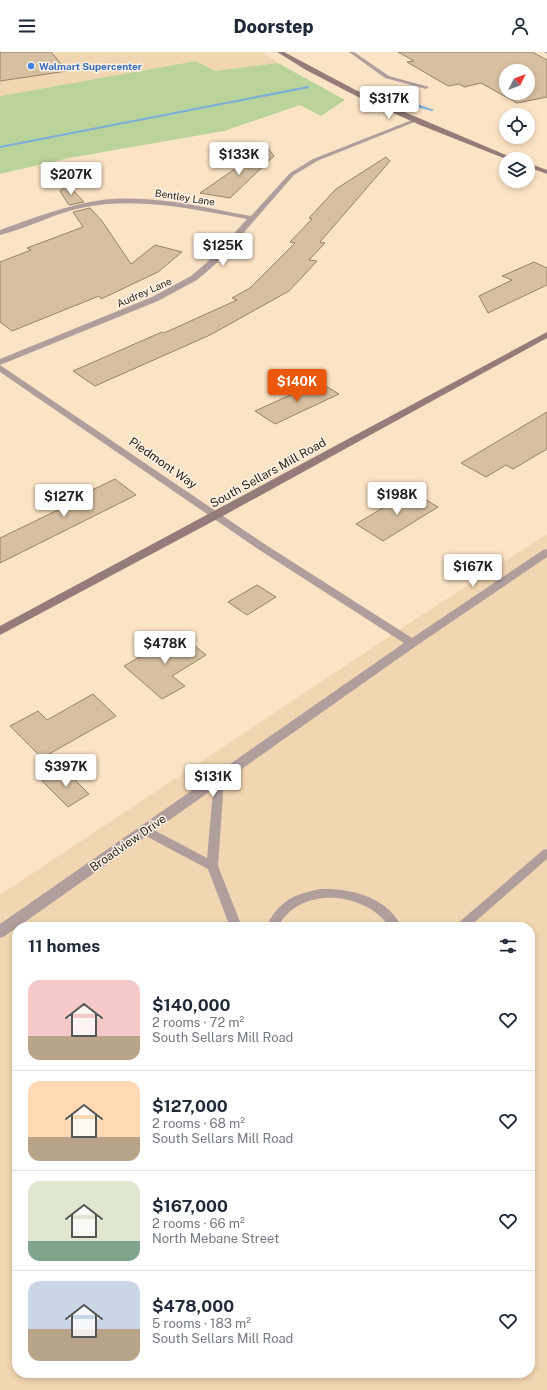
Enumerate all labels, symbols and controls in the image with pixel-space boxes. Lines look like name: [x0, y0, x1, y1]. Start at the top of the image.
icon: menu: [16, 15, 38, 37]
icon: person: [509, 15, 531, 37]
text: Doorstep: [233, 16, 314, 37]
place label: Walmart Supercenter: [39, 60, 142, 72]
marker: Walmart Supercenter: [26, 61, 36, 71]
north arrow: [499, 64, 535, 100]
map controls: [499, 64, 535, 188]
pin: $317K: [361, 86, 417, 120]
text: $317K: [369, 91, 409, 106]
button: locate: [499, 108, 535, 144]
pin: $133K: [211, 142, 267, 176]
text: $133K: [219, 147, 259, 162]
button: layers: [499, 152, 535, 188]
pin: $207K: [43, 162, 99, 196]
text: $207K: [50, 167, 92, 182]
street label: Bentley Lane: [154, 186, 216, 208]
pin: $125K: [195, 233, 251, 267]
text: $125K: [203, 238, 243, 253]
street label: Audrey Lane: [115, 274, 174, 309]
pin: $140K: [269, 369, 325, 403]
text: $140K: [277, 374, 317, 389]
street label: Piedmont Way: [126, 434, 200, 492]
street label: South Sellars Mill Road: [208, 435, 328, 511]
pin: $198K: [369, 482, 425, 516]
pin: $127K: [36, 484, 92, 518]
text: $198K: [377, 487, 417, 502]
text: $127K: [44, 489, 84, 504]
pin: $167K: [445, 554, 501, 588]
text: $167K: [453, 559, 493, 574]
pin: $478K: [137, 631, 193, 665]
text: $478K: [143, 636, 187, 651]
pin: $397K: [38, 754, 94, 788]
text: $397K: [44, 759, 88, 774]
pin: $131K: [185, 764, 241, 798]
text: $131K: [194, 769, 232, 784]
street label: Broadview Drive: [87, 811, 169, 875]
icon: filters: [497, 935, 519, 957]
text: 11 homes: [28, 936, 100, 956]
text: $140,000: [152, 995, 230, 1015]
icon: home: [60, 996, 108, 1044]
icon: heart: [497, 1009, 519, 1031]
text: 2 rooms · 72 m²: [152, 1015, 244, 1030]
text: South Sellars Mill Road: [152, 1030, 293, 1045]
text: $127,000: [152, 1096, 228, 1116]
icon: home: [60, 1097, 108, 1145]
icon: heart: [497, 1110, 519, 1132]
text: 2 rooms · 68 m²: [152, 1116, 245, 1131]
text: South Sellars Mill Road: [152, 1131, 293, 1146]
text: $167,000: [152, 1196, 228, 1216]
icon: home: [60, 1197, 108, 1245]
icon: heart: [497, 1210, 519, 1232]
text: 2 rooms · 66 m²: [152, 1216, 245, 1231]
text: North Mebane Street: [152, 1231, 279, 1246]
text: $478,000: [152, 1296, 234, 1316]
icon: home: [60, 1297, 108, 1345]
icon: heart: [497, 1310, 519, 1332]
text: 5 rooms · 183 m²: [152, 1316, 251, 1331]
text: South Sellars Mill Road: [152, 1331, 293, 1346]

